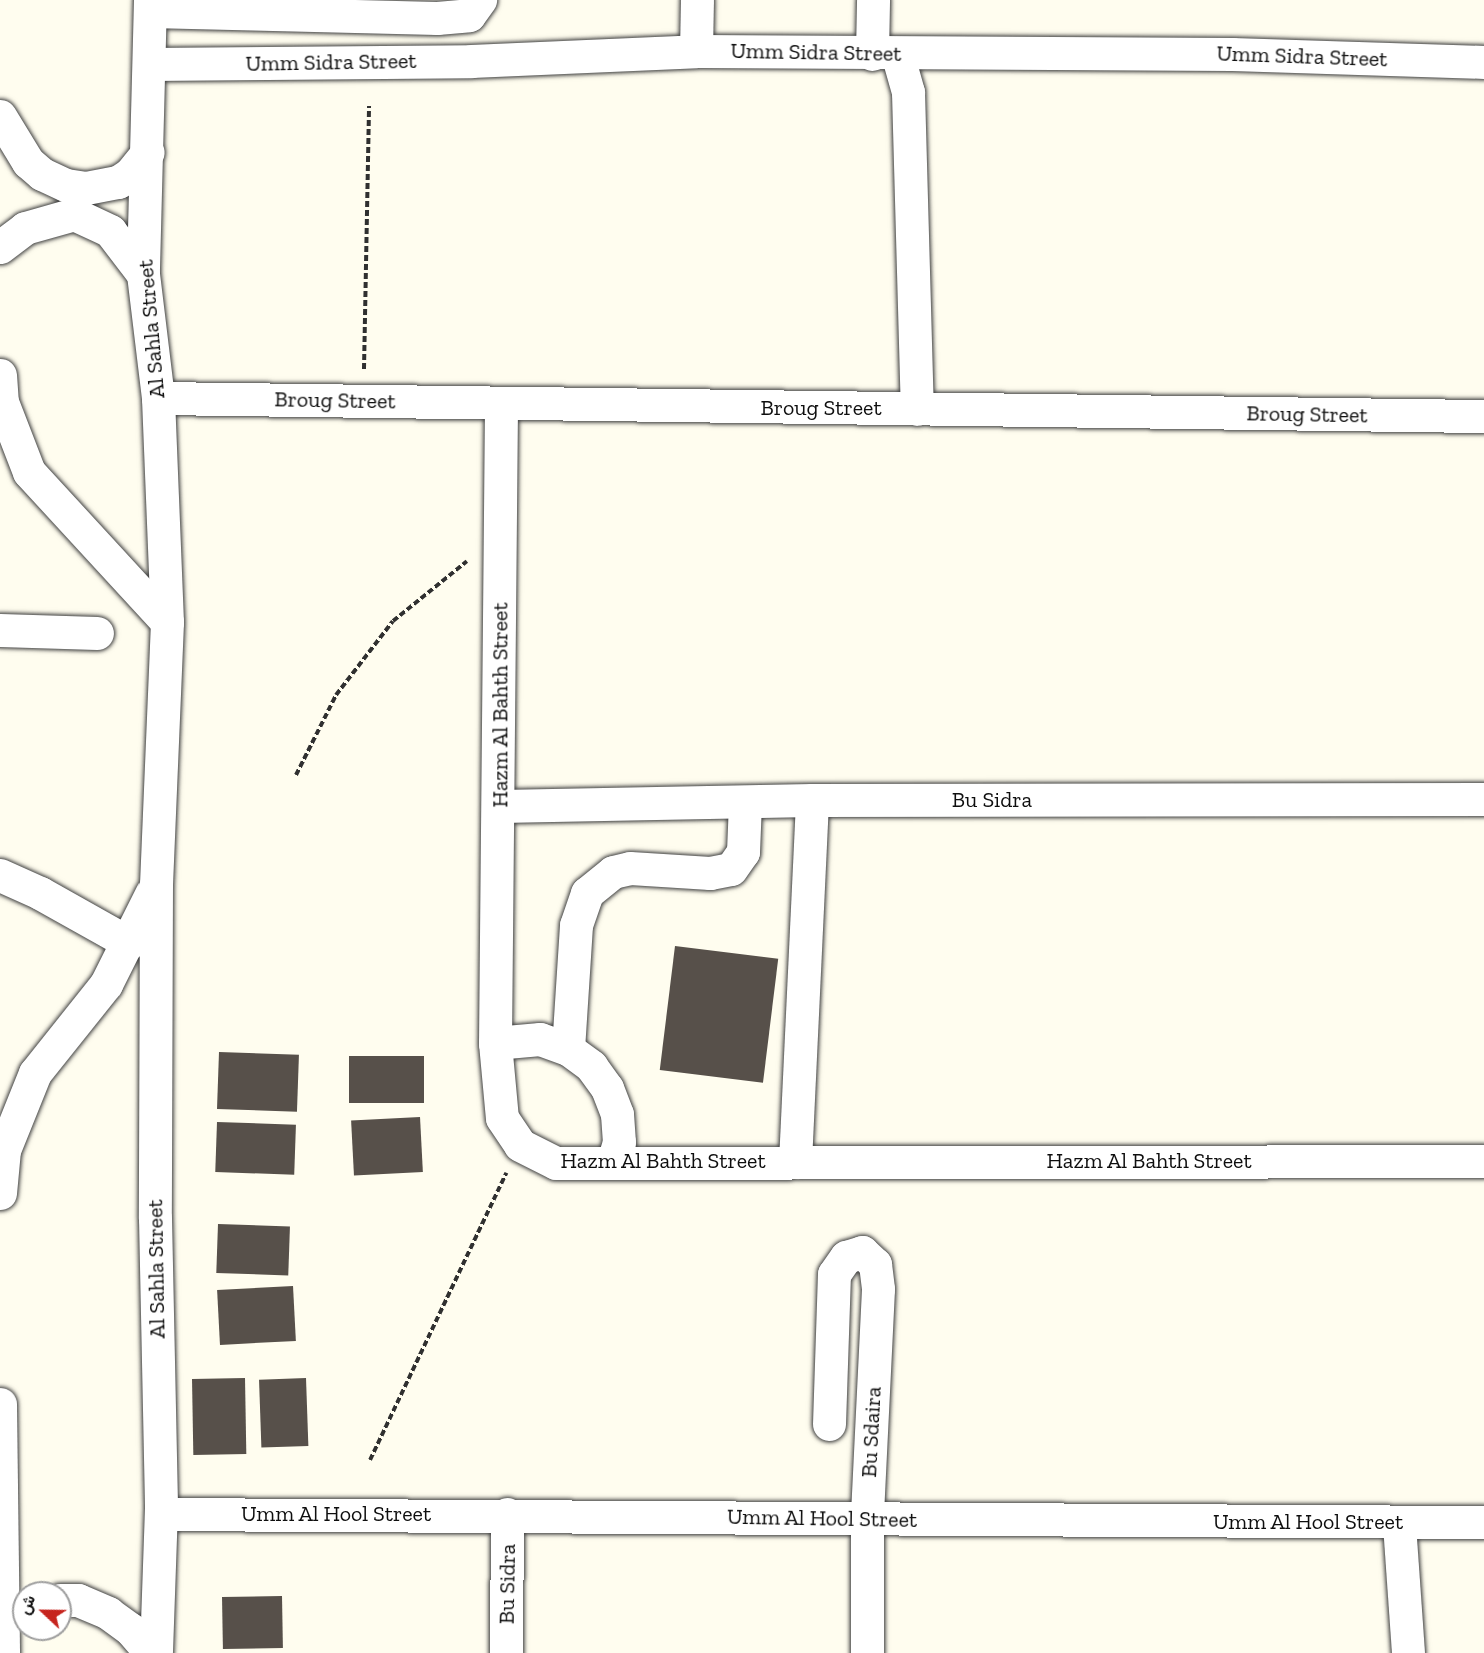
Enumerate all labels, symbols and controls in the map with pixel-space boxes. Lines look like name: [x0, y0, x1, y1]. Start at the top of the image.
street label: Umm Sidra Street: [730, 37, 902, 67]
street label: Umm Sidra Street: [1216, 40, 1388, 72]
street label: Umm Sidra Street: [245, 47, 417, 77]
street label: Al Sahla Street: [132, 259, 170, 399]
street label: Broug Street: [274, 386, 396, 414]
street label: Broug Street: [760, 395, 882, 421]
street label: Broug Street: [1246, 400, 1368, 428]
street label: Hazm Al Bahth Street: [487, 602, 513, 808]
street label: Bu Sidra: [952, 787, 1032, 813]
street label: Hazm Al Bahth Street: [560, 1148, 766, 1174]
street label: Hazm Al Bahth Street: [1046, 1148, 1252, 1174]
street label: Al Sahla Street: [142, 1199, 170, 1339]
street label: Bu Sdaira: [855, 1386, 887, 1478]
street label: Umm Al Hool Street: [241, 1501, 431, 1527]
street label: Umm Al Hool Street: [726, 1503, 918, 1533]
street label: Umm Al Hool Street: [1213, 1509, 1403, 1535]
street label: Bu Sidra: [493, 1544, 521, 1624]
north arrow: [12, 1581, 72, 1641]
text: ش: [14, 1592, 39, 1617]

